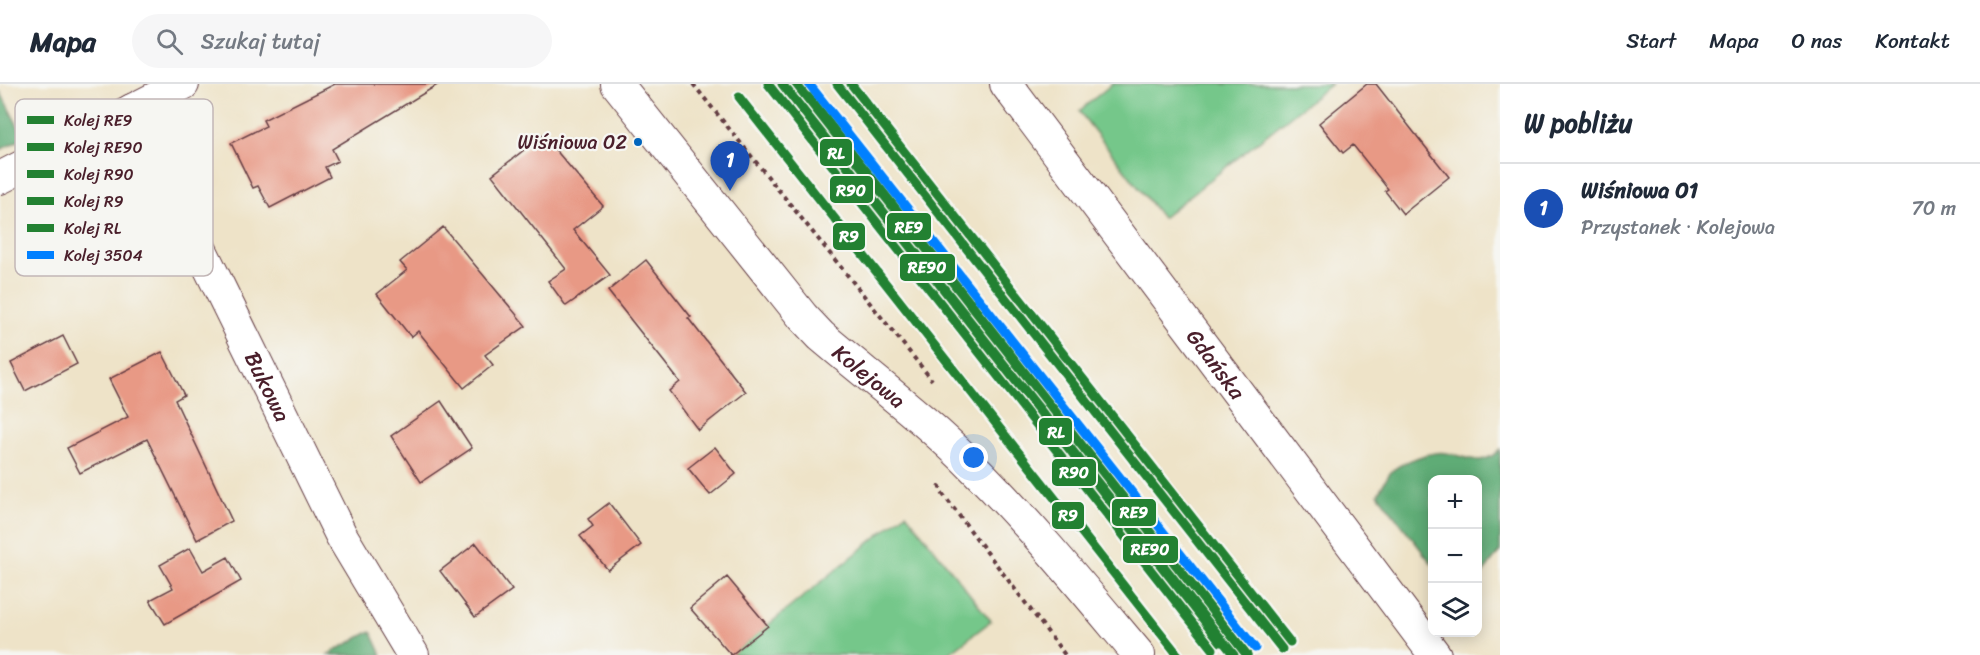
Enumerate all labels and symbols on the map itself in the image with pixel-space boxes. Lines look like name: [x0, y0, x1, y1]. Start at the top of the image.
legend: [15, 99, 213, 276]
text: Kolej RE9: [64, 106, 133, 135]
place label: Wiśniowa 02: [517, 125, 627, 160]
text: Kolej RE90: [64, 133, 143, 162]
marker: Wiśniowa 02: [632, 136, 644, 148]
line badge: RL: [819, 138, 853, 167]
text: RL: [826, 139, 845, 168]
pin: 1: [710, 141, 750, 191]
text: Kolej R90: [64, 160, 134, 189]
line badge: R90: [829, 175, 874, 204]
text: R90: [835, 176, 866, 205]
text: Kolej R9: [64, 187, 124, 216]
line badge: RE9: [886, 212, 932, 241]
text: RE9: [894, 213, 923, 242]
text: Kolej RL: [64, 214, 122, 243]
line badge: R9: [832, 222, 866, 251]
text: R9: [838, 222, 859, 251]
text: Kolej 3504: [64, 241, 143, 270]
line badge: RE90: [899, 253, 956, 282]
text: RE90: [907, 253, 946, 282]
street label: Gdańska: [1176, 320, 1257, 409]
street label: Kolejowa: [823, 333, 915, 418]
street label: Bukowa: [234, 344, 302, 429]
line badge: RL: [1038, 417, 1073, 446]
text: RL: [1046, 418, 1065, 447]
your location: [959, 443, 988, 472]
line badge: R90: [1051, 458, 1097, 487]
text: R90: [1058, 458, 1089, 487]
line badge: RE9: [1111, 498, 1157, 527]
text: RE9: [1119, 498, 1148, 527]
line badge: R9: [1051, 501, 1085, 530]
text: R9: [1057, 501, 1078, 530]
line badge: RE90: [1122, 535, 1179, 564]
text: RE90: [1130, 535, 1169, 564]

